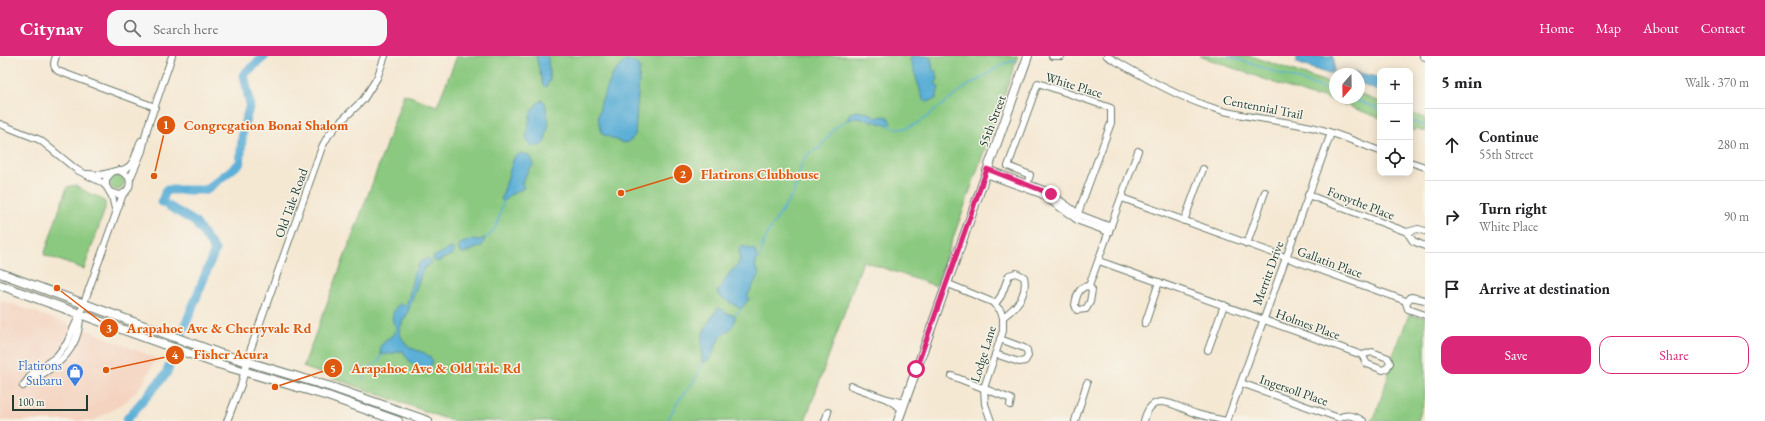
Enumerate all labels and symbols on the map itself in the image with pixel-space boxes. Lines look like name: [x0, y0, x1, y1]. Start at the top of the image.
street label: White Place: [1043, 68, 1105, 102]
north arrow: [1329, 68, 1365, 104]
street label: Centennial Trail: [1221, 91, 1305, 123]
street label: 55th Street: [974, 93, 1010, 149]
callout: Congregation Bonai Shalom: [156, 112, 357, 138]
text: Congregation Bonai Shalom: [184, 116, 349, 134]
text: 1: [163, 117, 169, 133]
callout: Flatirons Clubhouse: [673, 161, 827, 187]
text: Flatirons Clubhouse: [701, 165, 819, 183]
street label: Old Tale Road: [271, 166, 312, 240]
text: 2: [680, 166, 687, 182]
street label: Forsythe Place: [1325, 182, 1397, 224]
route end: [1042, 185, 1060, 203]
street label: Merritt Drive: [1249, 239, 1287, 307]
street label: Gallatin Place: [1295, 242, 1365, 282]
street label: Holmes Place: [1273, 304, 1343, 344]
callout: Arapahoe Ave & Cherryvale Rd: [99, 315, 320, 341]
text: Arapahoe Ave & Cherryvale Rd: [126, 319, 312, 337]
text: 3: [106, 320, 112, 336]
street label: Lodge Lane: [966, 323, 1000, 385]
callout: Fisher Acura: [165, 342, 276, 368]
text: Fisher Acura: [194, 345, 269, 363]
text: 4: [172, 347, 179, 363]
callout: Arapahoe Ave & Old Tale Rd: [323, 355, 529, 381]
place label: Flatirons Subaru: [18, 357, 62, 389]
text: Arapahoe Ave & Old Tale Rd: [350, 359, 521, 377]
route start: [907, 360, 925, 378]
text: 5: [330, 361, 336, 377]
shop icon: Flatirons Subaru: [65, 362, 85, 387]
street label: Ingersoll Place: [1258, 370, 1330, 410]
scale bar: [12, 393, 88, 412]

